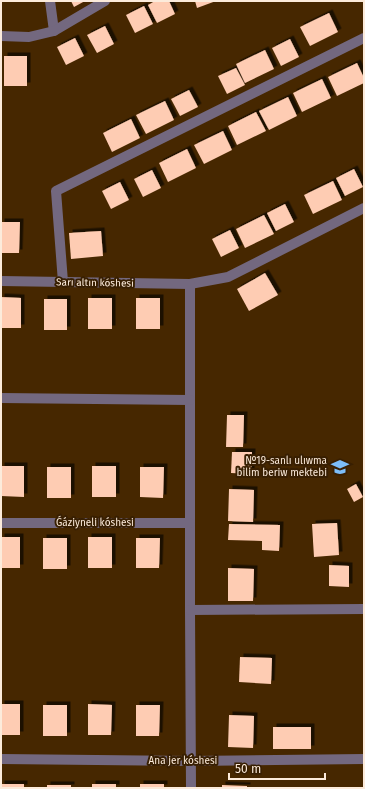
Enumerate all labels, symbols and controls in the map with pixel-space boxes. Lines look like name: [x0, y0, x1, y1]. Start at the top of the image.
street label: Sarı altın kóshesi: [56, 276, 134, 290]
place label: №19-sanlı ulıwma bilim beriw mektebi: [237, 455, 327, 479]
school or university icon: №19-sanlı ulıwma bilim beriw mektebi: [330, 457, 350, 477]
street label: Ǵáziyneli kóshesi: [56, 515, 134, 529]
street label: Ana jer kóshesi: [149, 755, 218, 767]
scale bar: [229, 755, 325, 781]
text: 50 m: [235, 762, 261, 776]

